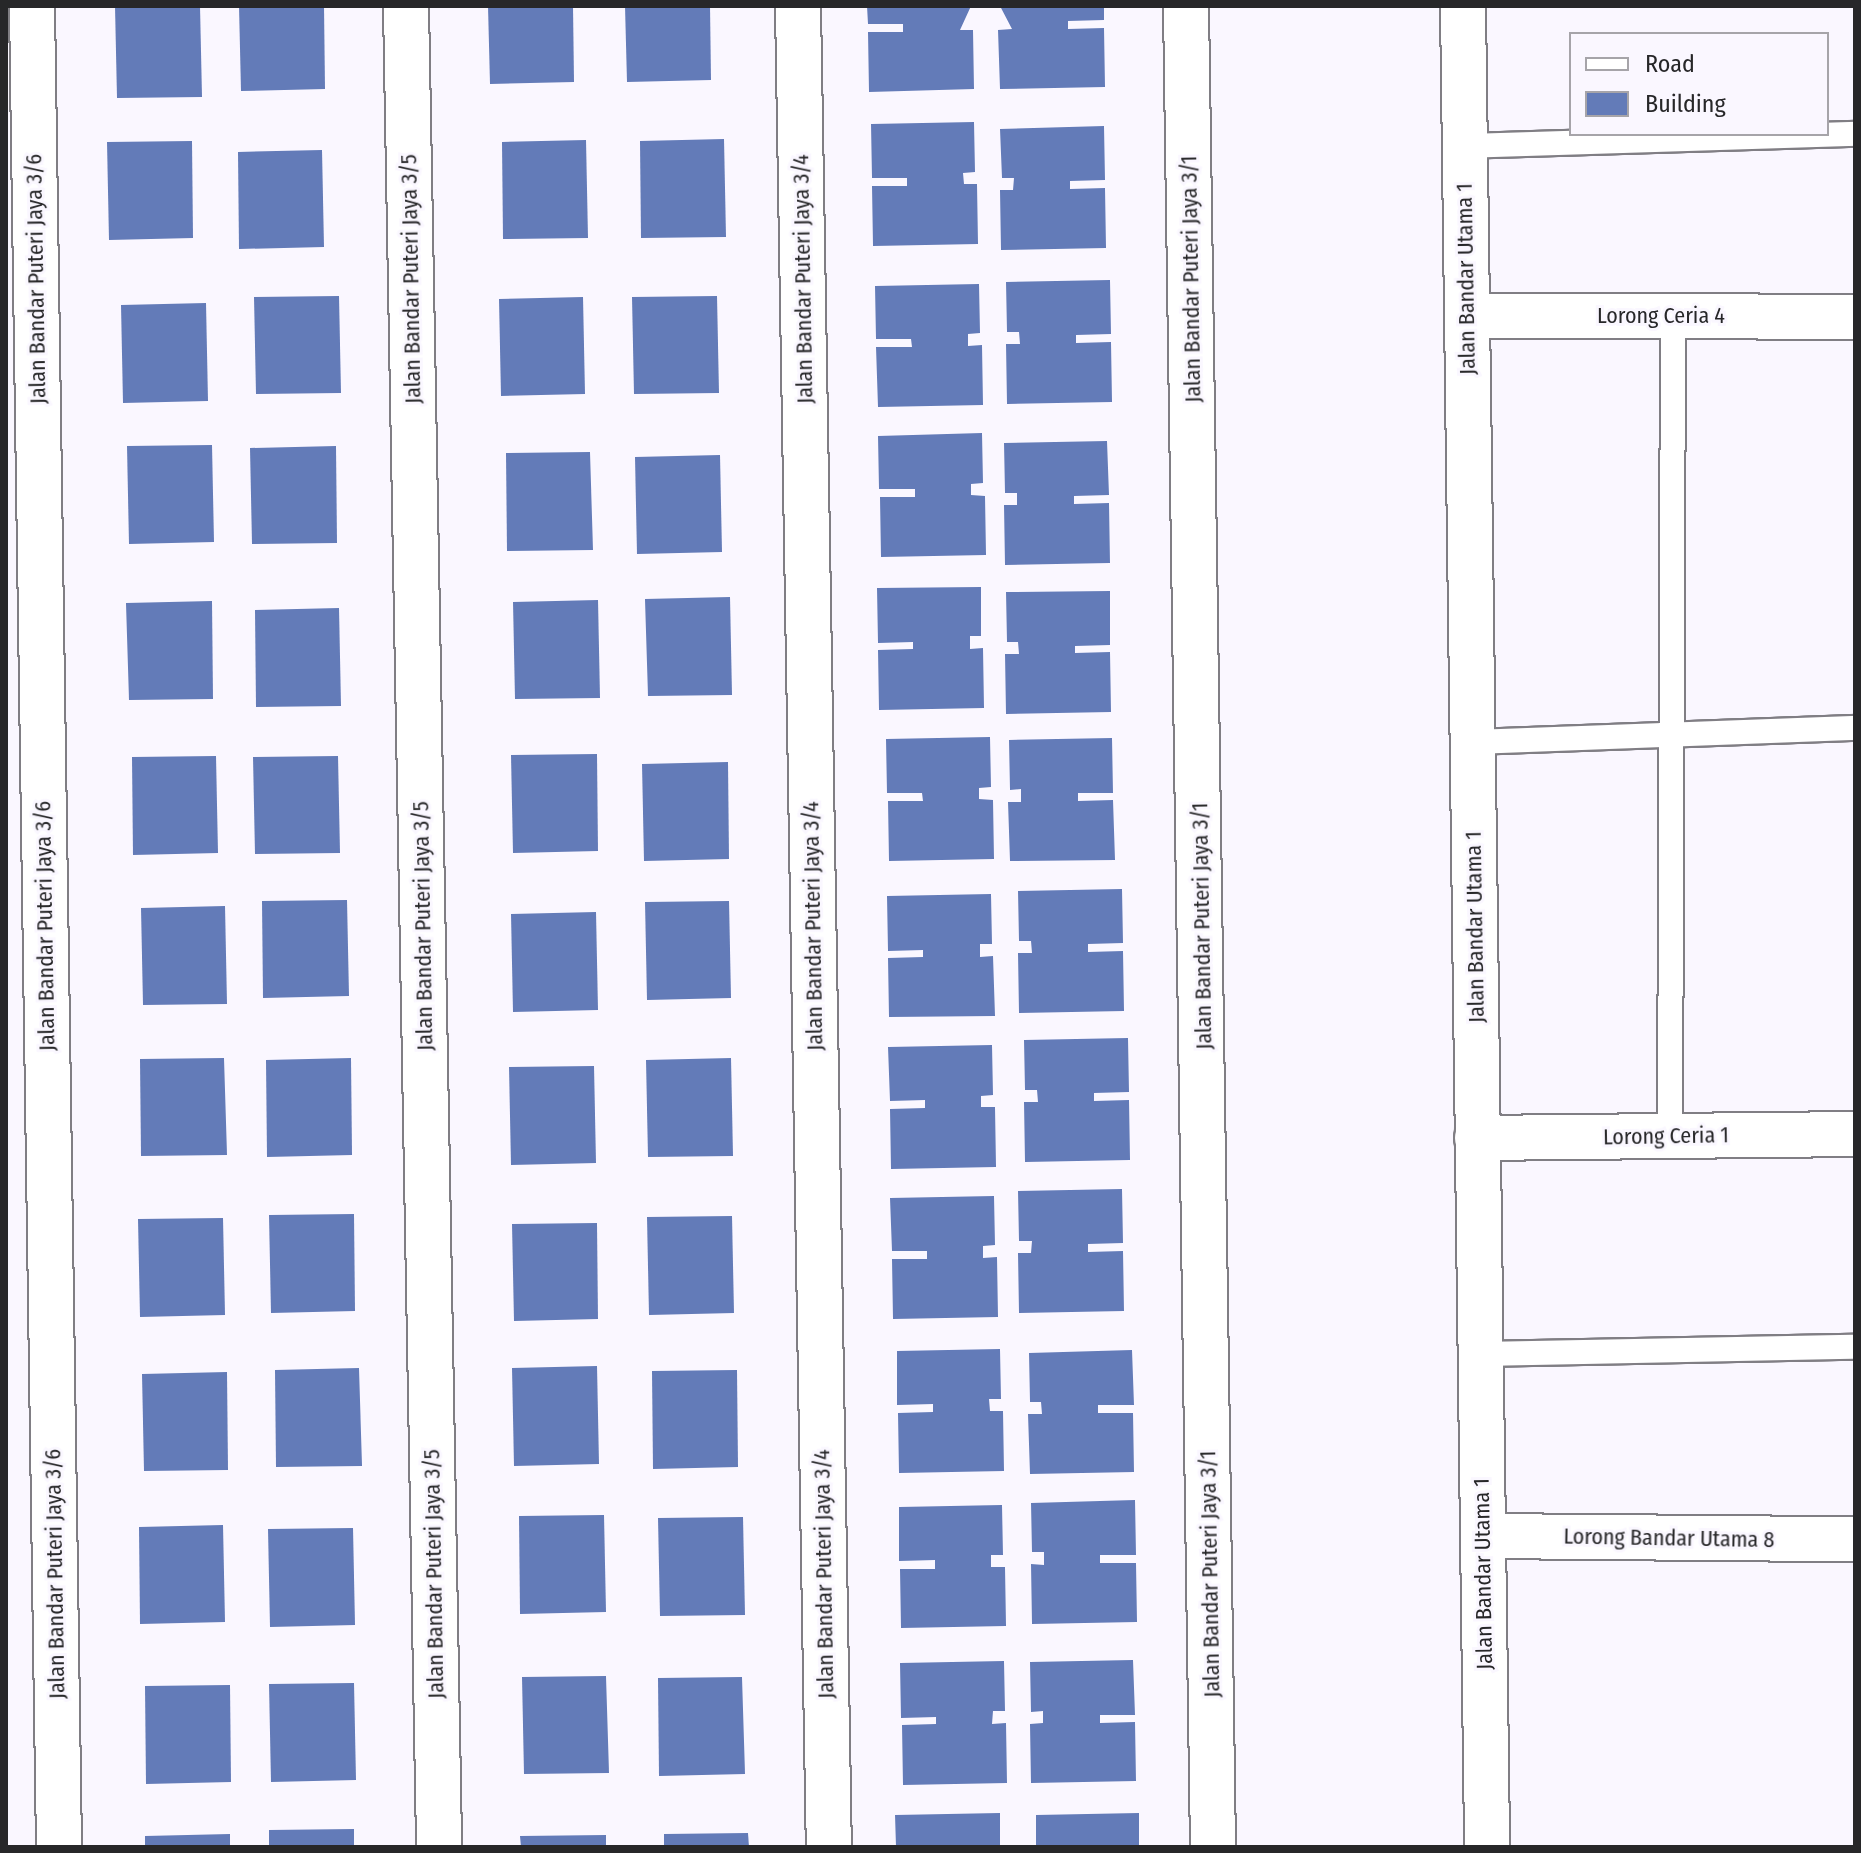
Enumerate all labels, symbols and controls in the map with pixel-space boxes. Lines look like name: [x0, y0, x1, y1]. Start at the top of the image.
legend: [1569, 32, 1829, 136]
text: Road: [1645, 50, 1695, 78]
text: Building: [1645, 90, 1726, 118]
street label: Jalan Bandar Puteri Jaya 3/6: [21, 154, 51, 404]
street label: Jalan Bandar Puteri Jaya 3/5: [396, 154, 426, 404]
street label: Jalan Bandar Puteri Jaya 3/4: [788, 154, 818, 404]
street label: Jalan Bandar Puteri Jaya 3/1: [1176, 155, 1206, 403]
street label: Jalan Bandar Utama 1: [1451, 183, 1481, 375]
street label: Lorong Ceria 4: [1597, 303, 1725, 329]
street label: Jalan Bandar Puteri Jaya 3/6: [30, 801, 60, 1051]
street label: Jalan Bandar Puteri Jaya 3/5: [408, 801, 438, 1051]
street label: Jalan Bandar Puteri Jaya 3/4: [798, 801, 828, 1051]
street label: Jalan Bandar Puteri Jaya 3/1: [1187, 802, 1217, 1050]
street label: Jalan Bandar Utama 1: [1460, 831, 1490, 1023]
street label: Lorong Ceria 1: [1603, 1122, 1729, 1150]
street label: Jalan Bandar Puteri Jaya 3/6: [40, 1449, 70, 1699]
street label: Jalan Bandar Puteri Jaya 3/5: [419, 1449, 449, 1699]
street label: Jalan Bandar Puteri Jaya 3/4: [809, 1449, 839, 1699]
street label: Jalan Bandar Puteri Jaya 3/1: [1195, 1450, 1225, 1698]
street label: Jalan Bandar Utama 1: [1468, 1478, 1498, 1670]
street label: Lorong Bandar Utama 8: [1563, 1523, 1775, 1553]

